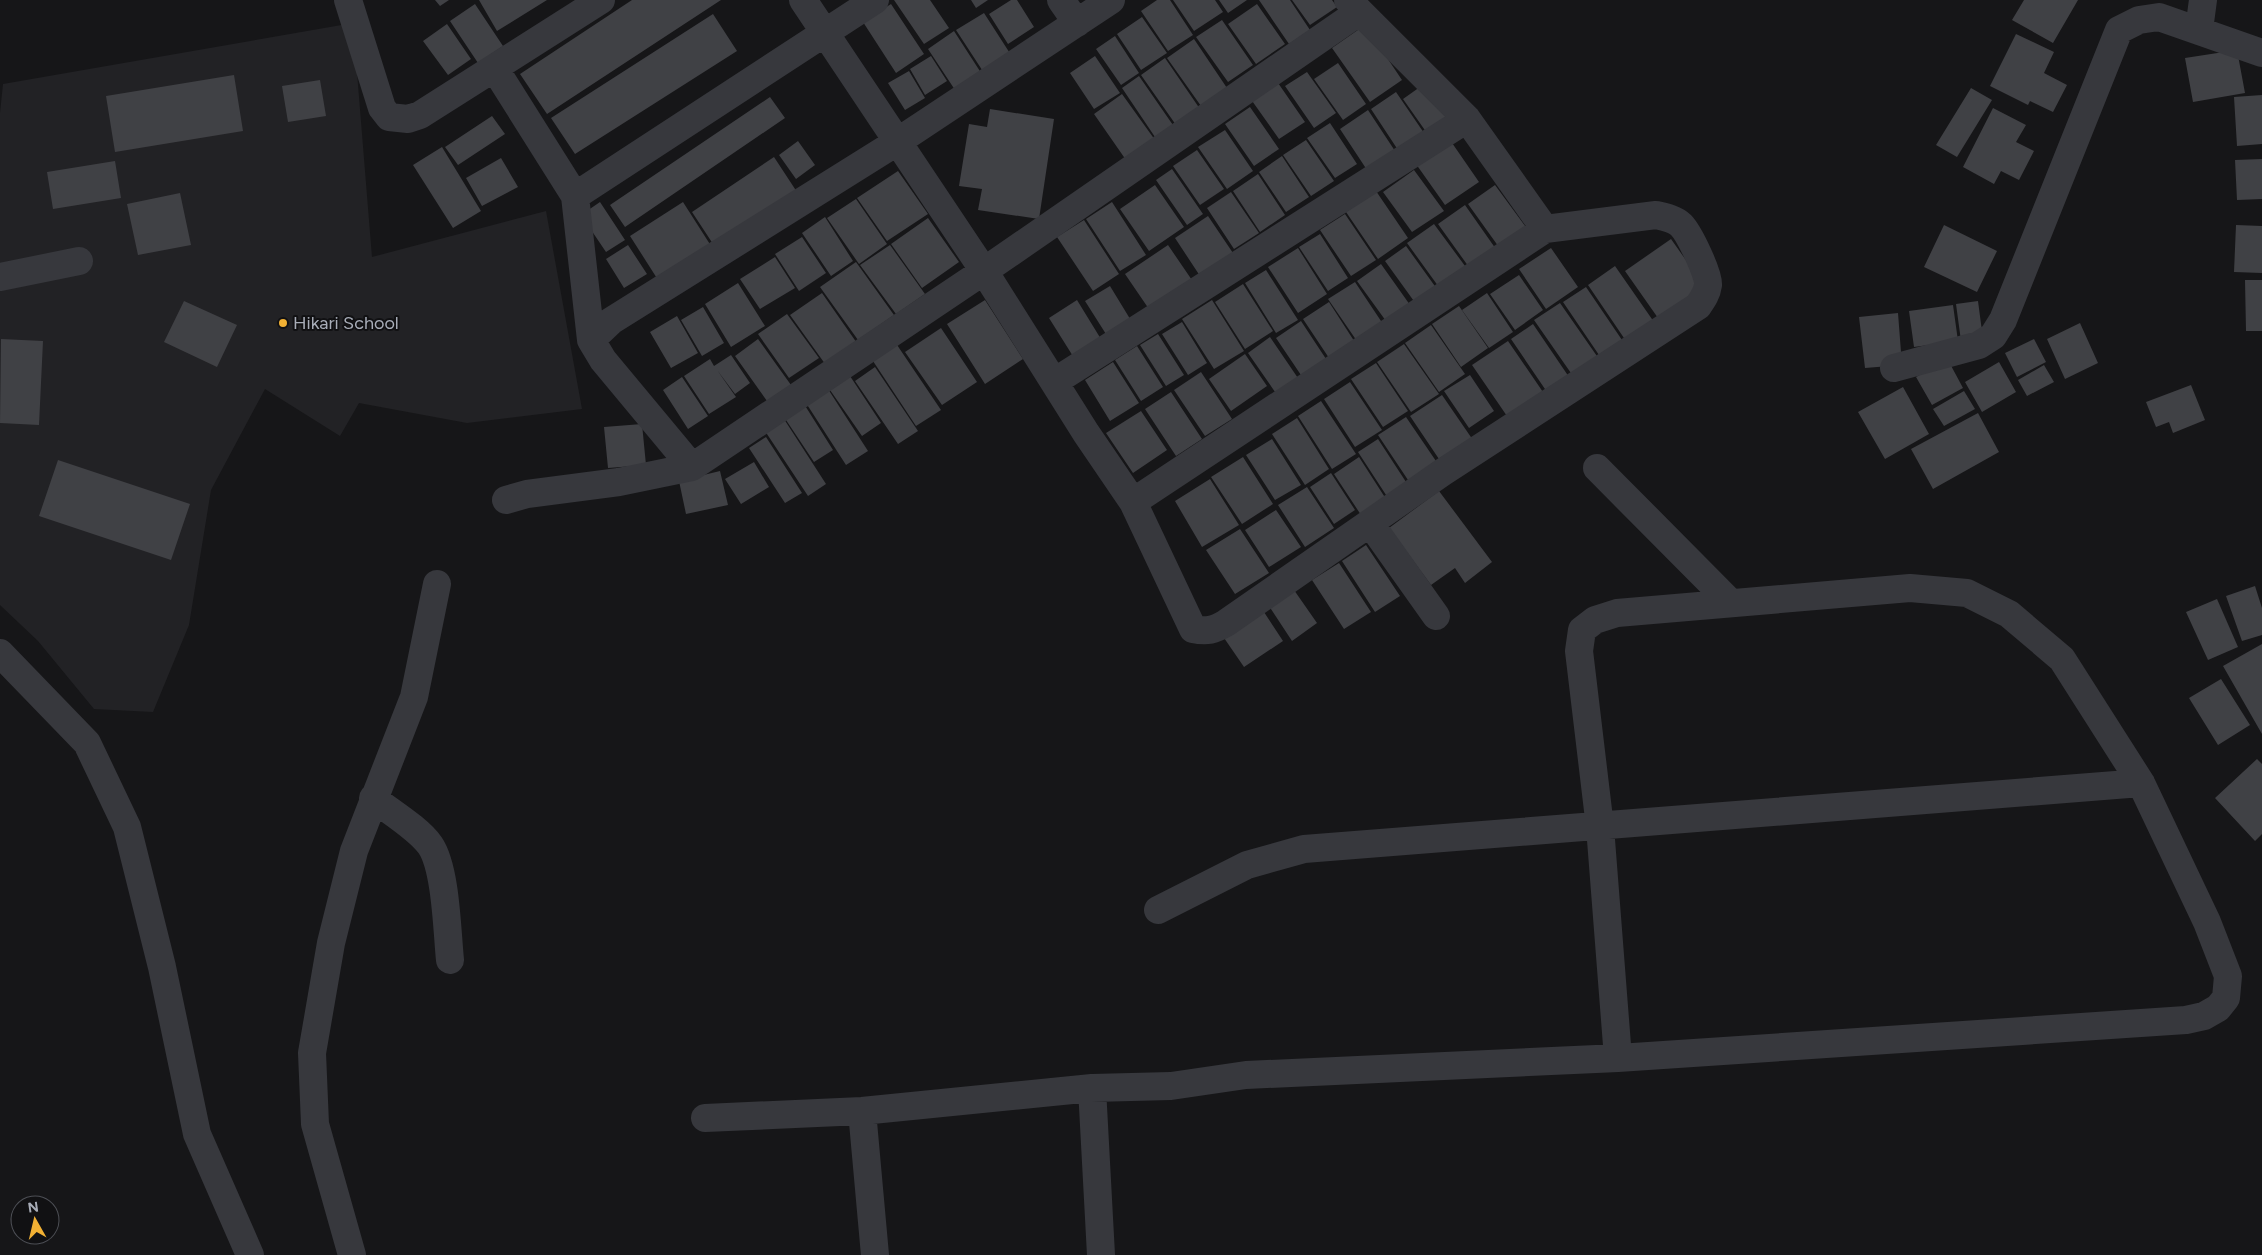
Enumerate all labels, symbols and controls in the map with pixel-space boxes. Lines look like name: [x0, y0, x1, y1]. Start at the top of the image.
place label: Hikari School: [293, 312, 399, 334]
marker: Hikari School: [277, 317, 289, 329]
north arrow: [10, 1195, 60, 1245]
text: N: [27, 1198, 40, 1217]

